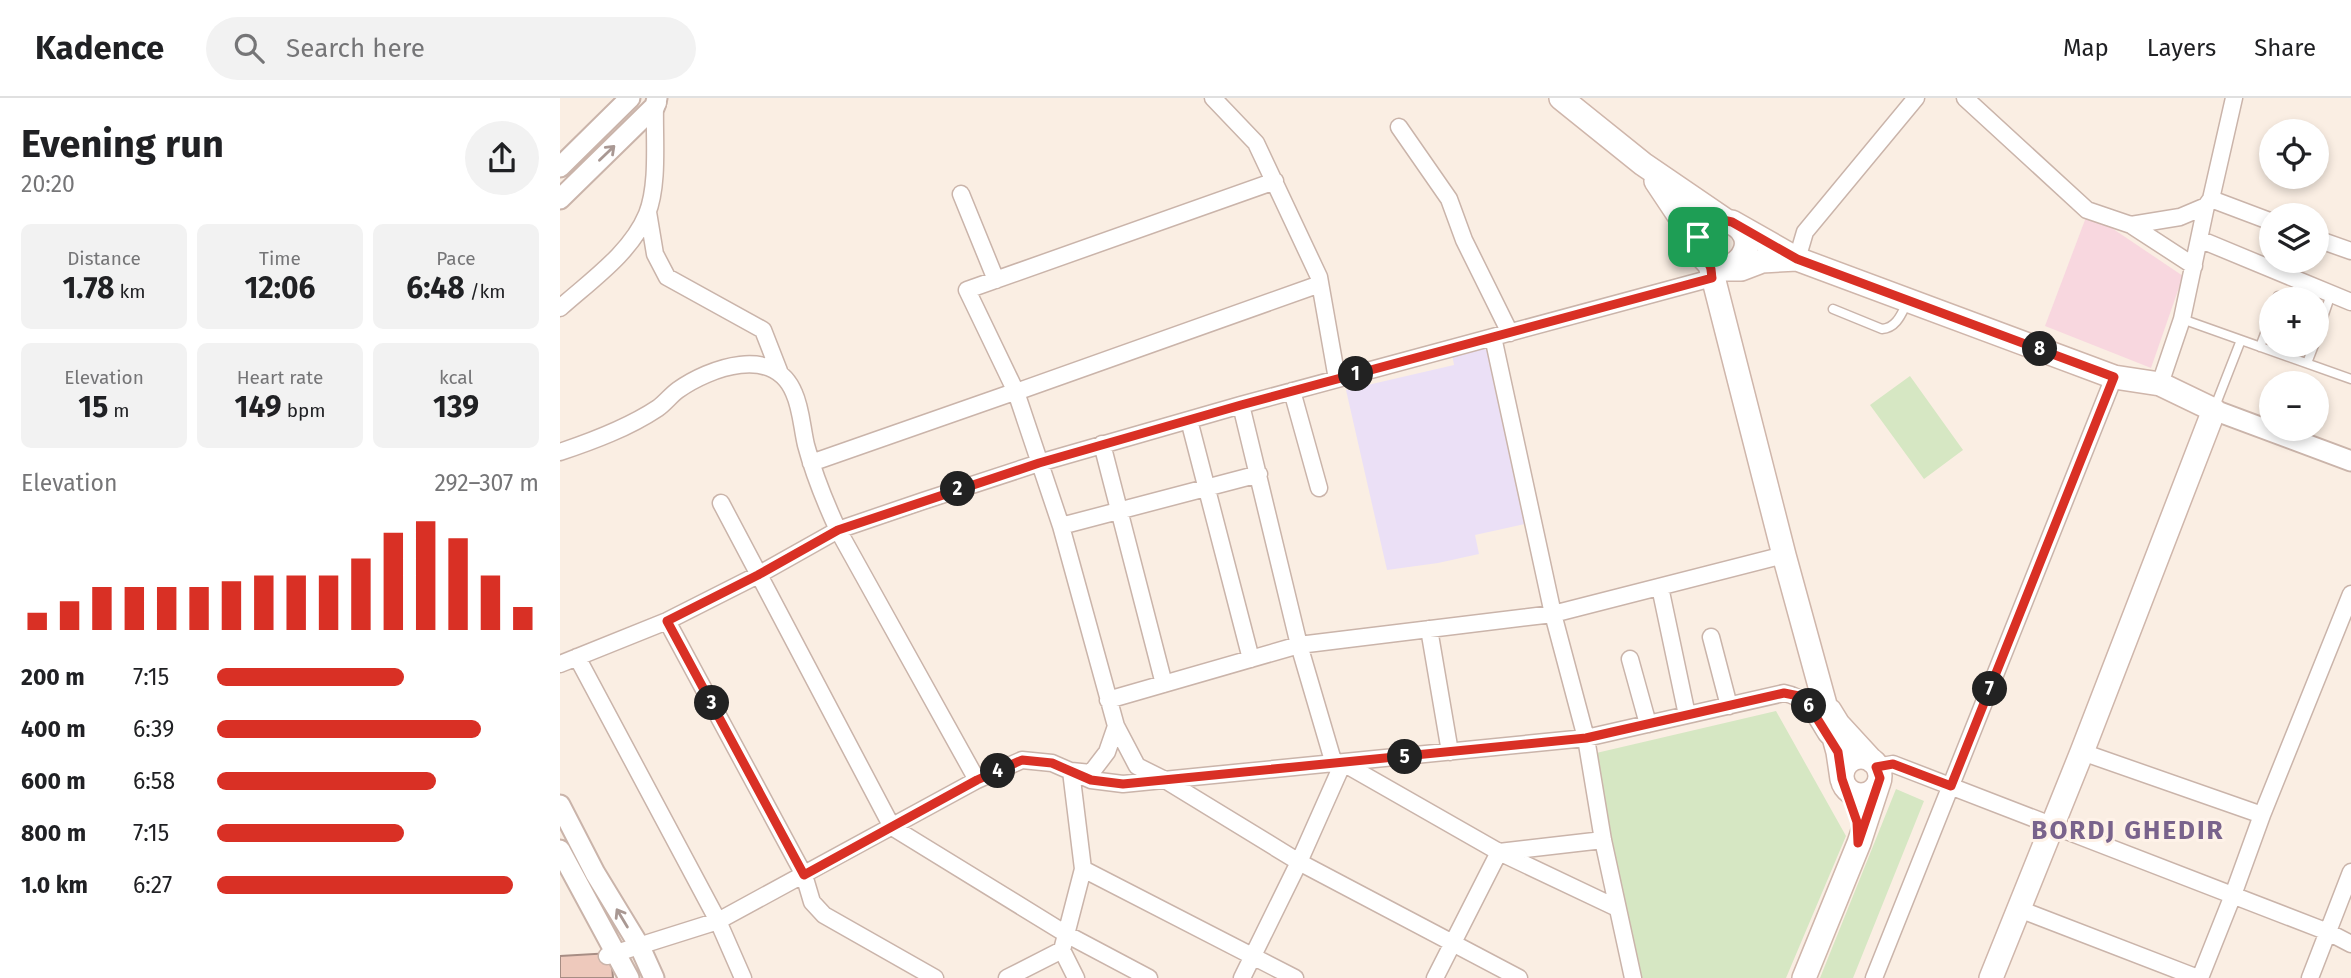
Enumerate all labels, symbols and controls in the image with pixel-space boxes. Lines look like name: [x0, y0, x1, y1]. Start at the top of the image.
search box: [206, 17, 696, 80]
text: Kadence: [35, 28, 164, 68]
icon: search: [230, 29, 268, 67]
text: Search here: [286, 33, 425, 64]
text: Map: [2063, 34, 2109, 62]
text: Layers: [2147, 34, 2216, 62]
text: Share: [2254, 34, 2316, 62]
map controls: [2259, 119, 2329, 441]
button: locate: [2259, 119, 2329, 189]
text: Evening run: [21, 121, 224, 167]
button: share: [465, 121, 539, 195]
one-way arrow: [599, 144, 616, 161]
text: 20:20: [21, 170, 75, 198]
button: layers: [2259, 203, 2329, 273]
pin: [1668, 207, 1728, 267]
icon: arrive: [1679, 218, 1717, 256]
text: Distance: [67, 247, 141, 270]
text: Time: [259, 247, 301, 270]
text: Pace: [436, 247, 476, 270]
text: 1.78: [62, 270, 115, 306]
text: 12:06: [244, 270, 316, 306]
text: 6:48: [406, 270, 465, 306]
text: km: [115, 280, 146, 303]
text: /km: [465, 280, 506, 303]
button: +: [2259, 287, 2329, 357]
pin: 8: [2022, 331, 2058, 366]
text: 8: [2034, 337, 2045, 360]
pin: 1: [1338, 356, 1374, 392]
text: 1: [1351, 362, 1360, 385]
text: Elevation: [64, 366, 144, 389]
text: Heart rate: [237, 366, 323, 389]
text: kcal: [439, 366, 473, 389]
button: −: [2259, 371, 2329, 441]
text: 15: [78, 389, 108, 425]
text: 149: [235, 389, 282, 425]
text: 139: [433, 389, 479, 425]
text: m: [108, 399, 130, 422]
text: bpm: [282, 399, 325, 422]
text: Elevation: [21, 469, 117, 497]
text: 292–307 m: [434, 469, 539, 497]
pin: 2: [940, 472, 976, 506]
text: 2: [953, 477, 962, 500]
text: 200 m: [21, 663, 85, 691]
text: 7:15: [133, 663, 169, 691]
pin: 7: [1972, 672, 2008, 706]
text: 7: [1985, 677, 1994, 700]
pin: 3: [694, 686, 730, 720]
pin: 6: [1792, 688, 1826, 724]
text: 3: [707, 691, 716, 714]
text: 6: [1803, 694, 1814, 717]
text: 400 m: [21, 715, 86, 743]
text: 6:39: [133, 715, 174, 743]
pin: 5: [1388, 740, 1422, 774]
text: 5: [1399, 745, 1410, 768]
pin: 4: [980, 754, 1016, 788]
text: 4: [992, 759, 1003, 782]
text: 600 m: [21, 767, 86, 795]
text: 6:58: [133, 767, 175, 795]
district label: BORDJ GHEDIR: [2031, 815, 2225, 846]
text: 800 m: [21, 819, 86, 847]
text: 7:15: [133, 819, 169, 847]
text: 1.0 km: [21, 871, 88, 899]
text: 6:27: [133, 871, 172, 899]
one-way arrow: [615, 908, 629, 928]

